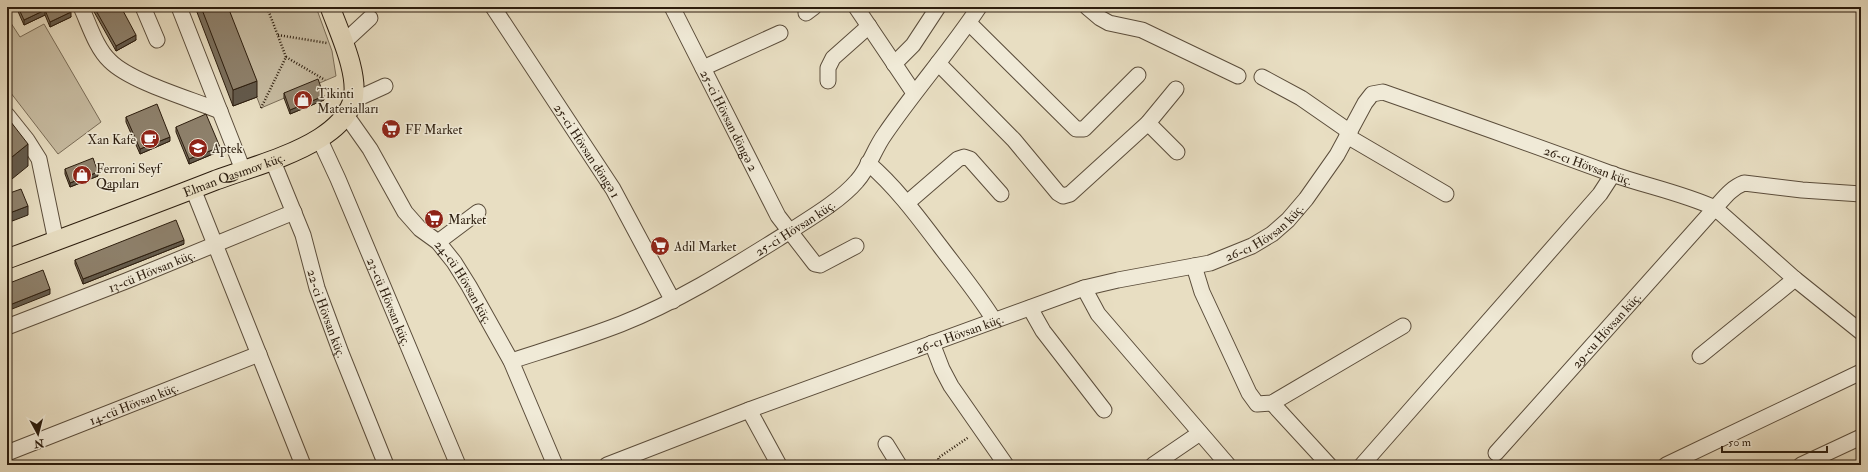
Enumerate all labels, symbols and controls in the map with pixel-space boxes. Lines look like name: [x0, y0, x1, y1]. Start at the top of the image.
street label: 25-ci Hövsan döngə 2: [696, 67, 761, 175]
place label: Tikinti Materialları: [317, 86, 379, 117]
shop icon: Tikinti Materialları: [292, 89, 314, 111]
street label: 25-ci Hövsan döngə 1: [550, 101, 624, 201]
supermarket icon: FF Market: [380, 118, 402, 140]
place label: FF Market: [405, 122, 462, 138]
cafe icon: Xan Kafe: [139, 128, 161, 150]
place label: Xan Kafe: [87, 132, 137, 148]
school or university icon: Aptek: [187, 137, 209, 159]
place label: Aptek: [211, 141, 243, 158]
street label: 26-cı Hövsan küç.: [1542, 143, 1634, 189]
street label: Elman Qasımov küç.: [181, 149, 287, 201]
place label: Ferroni Seyf Qapıları: [96, 161, 162, 193]
shop icon: Ferroni Seyf Qapıları: [71, 164, 93, 186]
street label: 25-ci Hövsan küç.: [752, 197, 838, 260]
street label: 26-cı Hövsan küç.: [1223, 201, 1307, 265]
supermarket icon: Market: [423, 208, 445, 230]
place label: Market: [448, 212, 486, 228]
supermarket icon: Adil Market: [649, 235, 671, 257]
street label: 24-cü Hövsan küç.: [431, 237, 495, 327]
place label: Adil Market: [673, 239, 737, 255]
street label: 13-cü Hövsan küç.: [106, 247, 197, 296]
street label: 23-cü Hövsan küç.: [363, 255, 414, 348]
street label: 22-ci Hövsan küç.: [303, 268, 349, 360]
street label: 29-cu Hövsan küç.: [1569, 290, 1645, 372]
street label: 26-cı Hövsan küç.: [913, 311, 1006, 358]
street label: 14-cü Hövsan küç.: [87, 380, 181, 429]
north arrow: [18, 414, 58, 454]
scale bar: [1722, 428, 1827, 454]
text: 50 m: [1728, 435, 1752, 450]
text: N: [32, 436, 46, 451]

